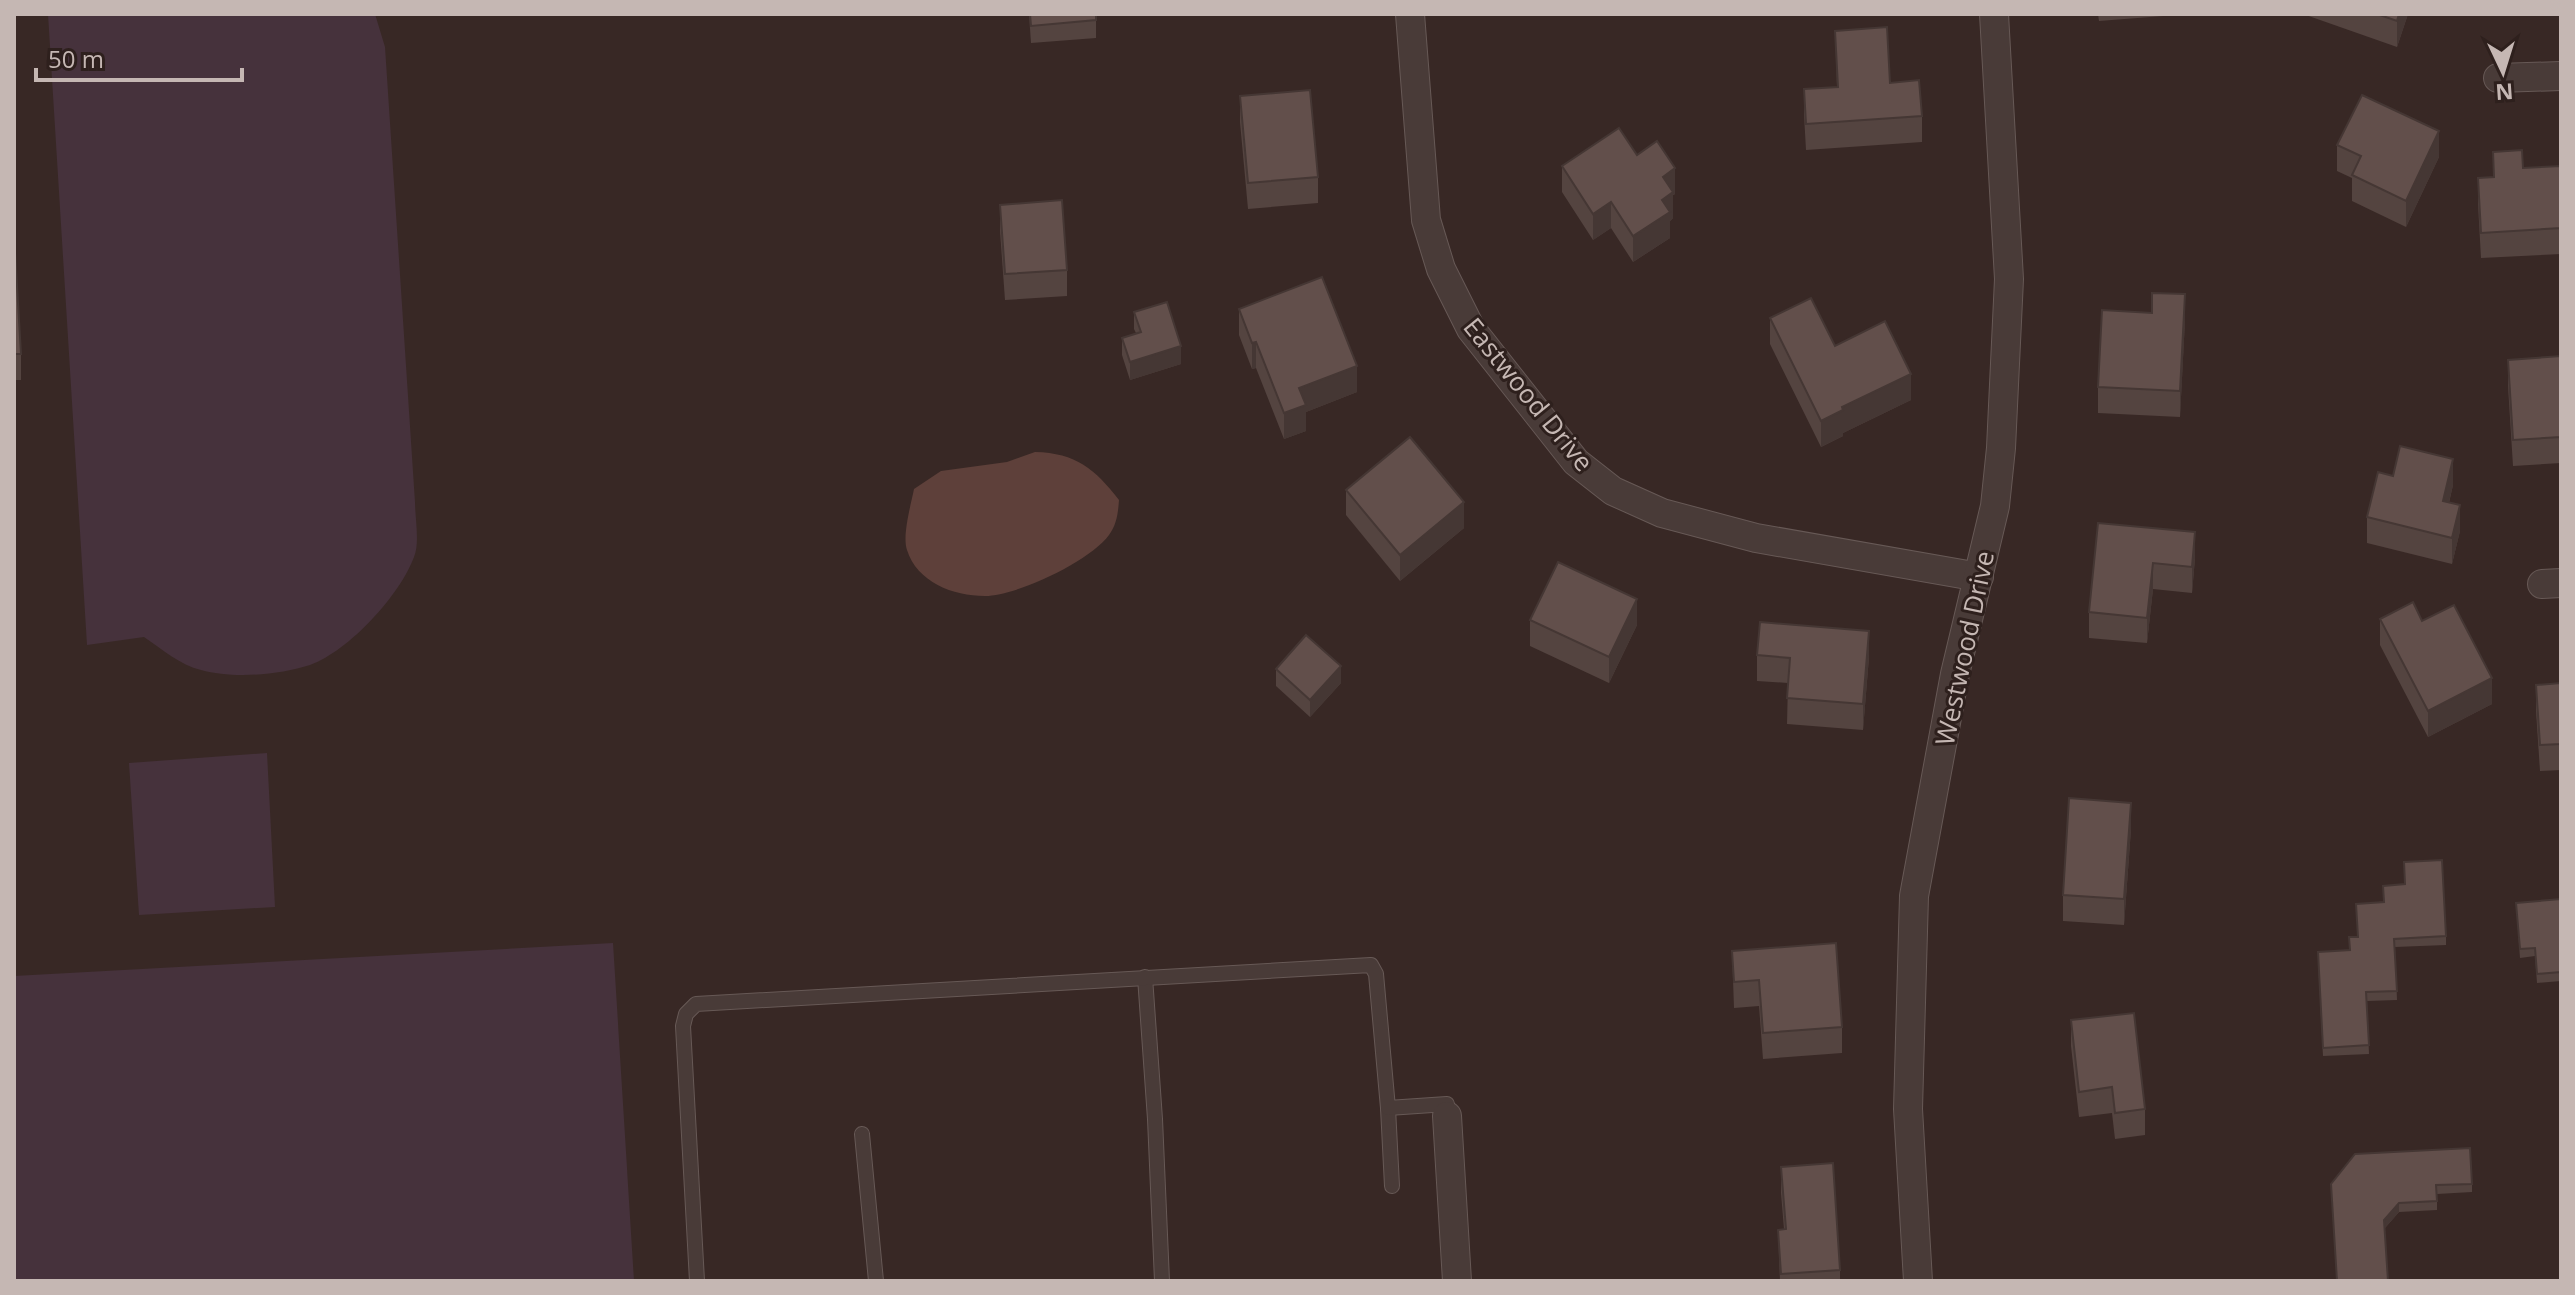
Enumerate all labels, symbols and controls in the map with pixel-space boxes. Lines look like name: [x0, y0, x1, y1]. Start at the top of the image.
scale bar: [36, 32, 242, 82]
north arrow: [2463, 32, 2543, 112]
text: 50 m: [48, 42, 104, 75]
text: N: [2494, 77, 2514, 109]
street label: Eastwood Drive: [1456, 310, 1602, 478]
street label: Westwood Drive: [1926, 547, 2002, 749]

